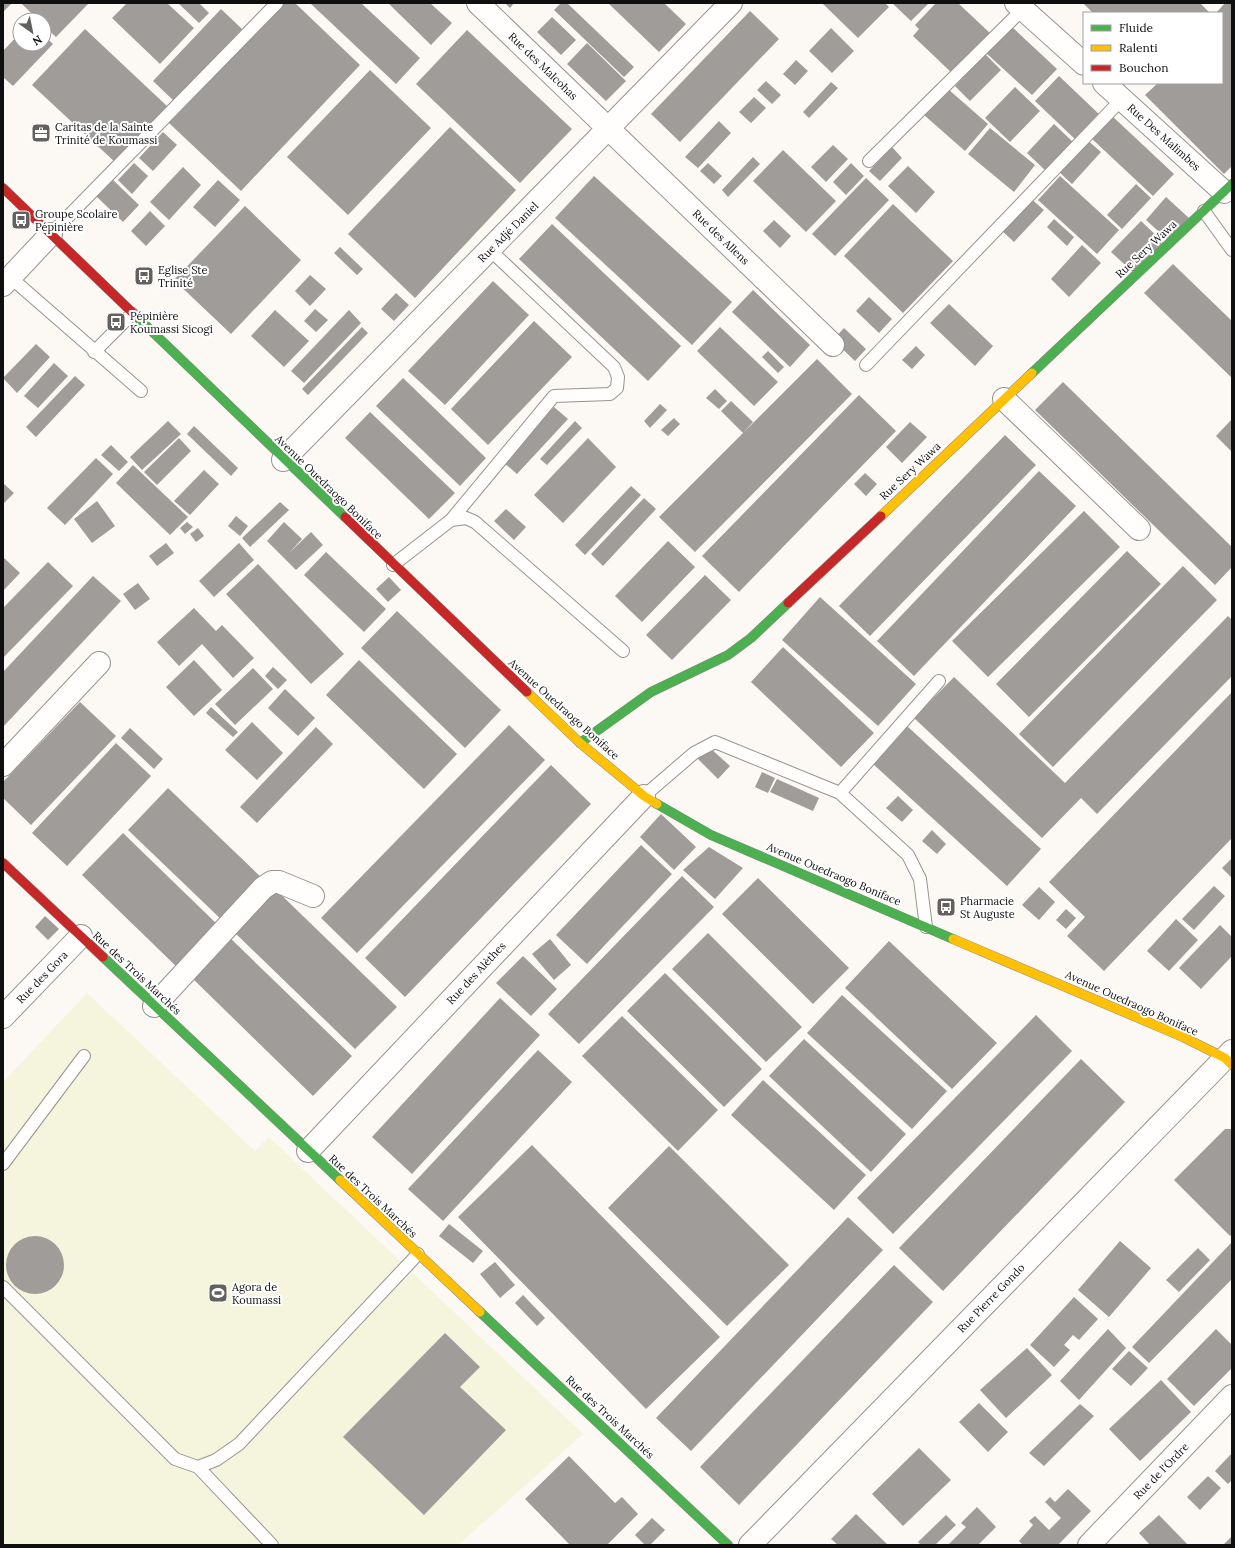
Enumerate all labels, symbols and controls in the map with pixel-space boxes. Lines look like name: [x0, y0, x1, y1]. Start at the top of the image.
north arrow: [12, 12, 52, 52]
legend: [1083, 12, 1223, 84]
text: Fluide: [1119, 20, 1154, 35]
street label: Rue des Malcohas: [505, 29, 581, 103]
text: N: [30, 32, 45, 49]
text: Ralenti: [1119, 40, 1158, 55]
text: Bouchon: [1119, 60, 1169, 75]
street label: Rue Des Malimbes: [1125, 100, 1203, 174]
place label: Caritas de la Sainte Trinité de Koumassi: [55, 120, 157, 147]
office icon: Caritas de la Sainte Trinité de Koumassi: [30, 122, 52, 144]
street label: Rue Adjé Daniel: [475, 199, 541, 265]
street label: Rue des Allens: [690, 206, 752, 268]
place label: Groupe Scolaire Pépinière: [35, 207, 117, 234]
bus stop icon: Groupe Scolaire Pépinière: [10, 209, 32, 231]
street label: Rue Sery Wawa: [1112, 217, 1180, 281]
place label: Eglise Ste Trinité: [158, 263, 208, 290]
bus stop icon: Eglise Ste Trinité: [133, 265, 155, 287]
place label: Pépinière Koumassi Sicogi: [130, 309, 213, 336]
bus stop icon: Pépinière Koumassi Sicogi: [105, 311, 127, 333]
street label: Avenue Ouedraogo Boniface: [271, 431, 386, 542]
street label: Rue Sery Wawa: [876, 439, 944, 503]
street label: Avenue Ouedraogo Boniface: [505, 655, 622, 763]
street label: Avenue Ouedraogo Boniface: [764, 839, 903, 909]
place label: Pharmacie St Auguste: [960, 894, 1015, 921]
bus stop icon: Pharmacie St Auguste: [935, 896, 957, 918]
street label: Rue des Trois Marchés: [90, 928, 184, 1018]
street label: Rue des Alèthes: [443, 939, 509, 1007]
street label: Rue des Gora: [13, 947, 71, 1006]
street label: Avenue Ouedraogo Boniface: [1062, 967, 1201, 1039]
street label: Rue des Trois Marchés: [326, 1151, 420, 1241]
street label: Rue Pierre Gondo: [954, 1260, 1028, 1336]
place label: Agora de Koumassi: [231, 1280, 281, 1307]
sports icon: Agora de Koumassi: [207, 1282, 229, 1304]
street label: Rue des Trois Marchés: [563, 1372, 657, 1462]
street label: Rue de l'Ordre: [1130, 1440, 1192, 1502]

